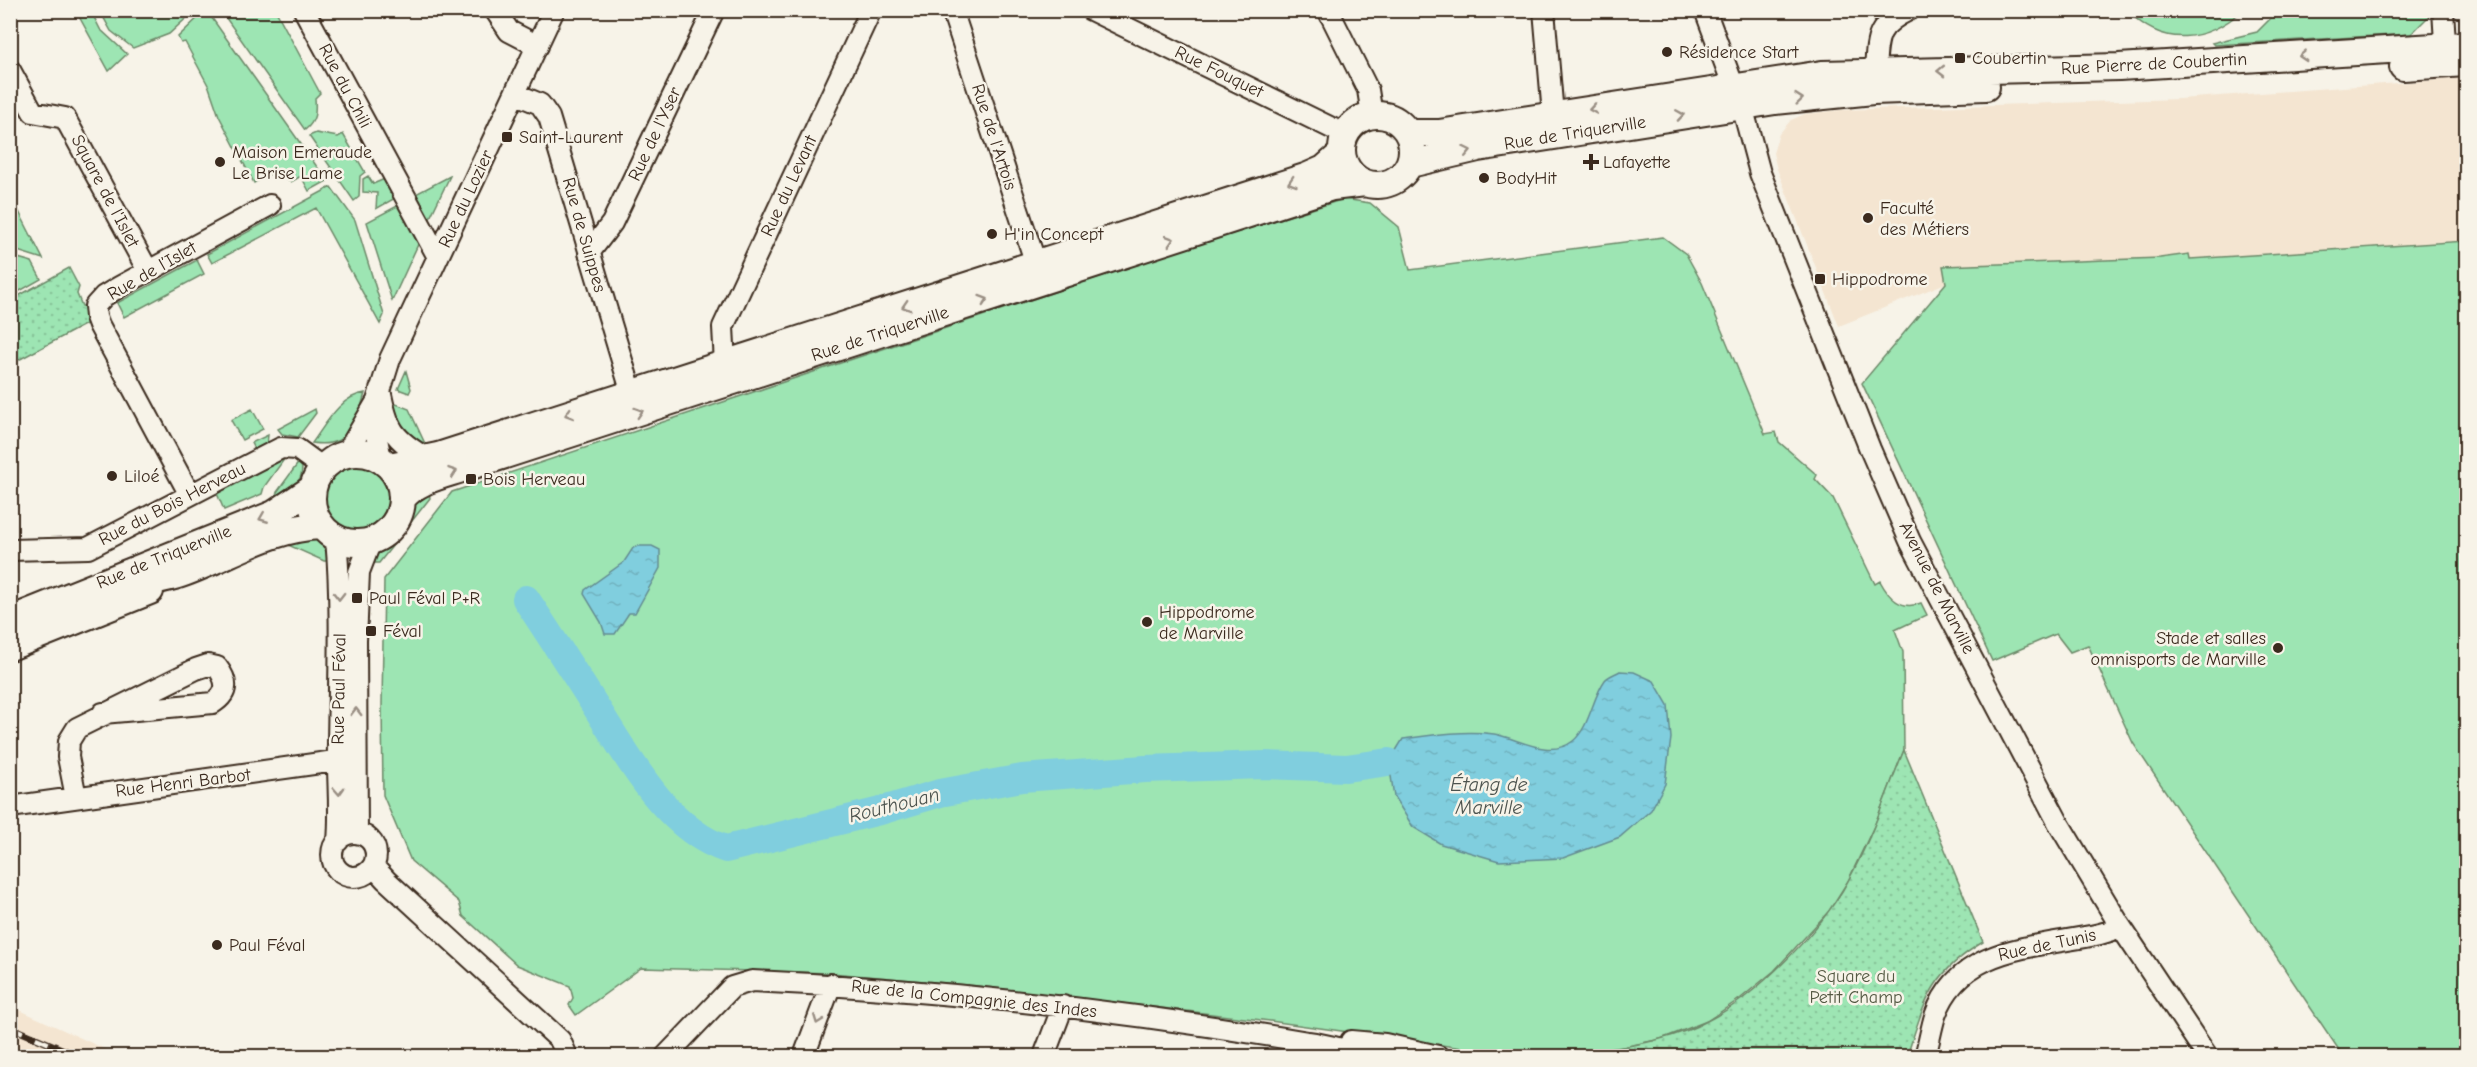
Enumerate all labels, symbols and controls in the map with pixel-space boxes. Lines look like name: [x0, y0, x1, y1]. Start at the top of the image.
street label: Rue du Chili: [314, 40, 376, 132]
street label: Rue Fouquet: [1171, 42, 1267, 103]
place label: Résidence Start: [1679, 42, 1799, 63]
marker: Résidence Start: [1660, 45, 1674, 59]
place label: Coubertin: [1972, 48, 2047, 69]
street label: Rue Pierre de Coubertin: [2060, 49, 2248, 79]
one-way arrow: [2299, 49, 2308, 62]
marker: Coubertin: [1953, 51, 1967, 65]
one-way arrow: [1936, 65, 1945, 77]
street label: Rue de l'Artois: [967, 81, 1021, 193]
street label: Rue de l'Yser: [624, 83, 686, 184]
one-way arrow: [1795, 93, 1804, 106]
one-way arrow: [1588, 102, 1598, 115]
one-way arrow: [1675, 110, 1685, 122]
street label: Rue de Triquerville: [1503, 111, 1647, 155]
place label: Saint-Laurent: [519, 127, 624, 148]
marker: Saint-Laurent: [500, 130, 514, 144]
street label: Square de l'Islet: [67, 131, 144, 252]
street label: Rue du Levant: [756, 131, 822, 240]
place label: Maison Emeraude Le Brise Lame: [232, 142, 372, 184]
one-way arrow: [1462, 145, 1472, 158]
street label: Rue du Lozier: [434, 146, 498, 251]
place label: Lafayette: [1603, 152, 1671, 173]
marker: Maison Emeraude Le Brise Lame: [213, 155, 227, 169]
marker: Lafayette: [1584, 155, 1598, 169]
place label: BodyHit: [1496, 168, 1557, 189]
marker: BodyHit: [1477, 171, 1491, 185]
one-way arrow: [1287, 174, 1298, 187]
street label: Rue de Suippes: [558, 175, 610, 295]
place label: Faculté des Métiers: [1880, 198, 1969, 240]
marker: Faculté des Métiers: [1861, 211, 1875, 225]
place label: H'in Concept: [1004, 224, 1104, 245]
marker: H'in Concept: [985, 227, 999, 241]
one-way arrow: [1164, 235, 1174, 248]
street label: Rue de l’Islet: [104, 237, 201, 305]
place label: Hippodrome: [1832, 269, 1928, 290]
marker: Hippodrome: [1813, 272, 1827, 286]
one-way arrow: [978, 295, 989, 308]
one-way arrow: [901, 298, 912, 311]
street label: Rue de Triquerville: [809, 302, 951, 366]
one-way arrow: [564, 407, 575, 419]
one-way arrow: [633, 407, 644, 419]
street label: Rue du Bois Herveau: [95, 458, 249, 550]
place label: Liloé: [124, 466, 160, 487]
one-way arrow: [447, 467, 458, 480]
marker: Liloé: [105, 469, 119, 483]
place label: Bois Herveau: [483, 469, 585, 490]
marker: Bois Herveau: [464, 472, 478, 486]
one-way arrow: [259, 511, 270, 523]
street label: Avenue de Marville: [1895, 518, 1979, 658]
street label: Rue de Triquerville: [94, 520, 234, 594]
place label: Paul Féval P+R: [369, 588, 481, 609]
marker: Paul Féval P+R: [350, 591, 364, 605]
one-way arrow: [333, 592, 345, 601]
place label: Hippodrome de Marville: [1159, 602, 1255, 644]
marker: Hippodrome de Marville: [1140, 615, 1154, 629]
place label: Féval: [383, 621, 422, 642]
marker: Féval: [364, 624, 378, 638]
place label: Stade et salles omnisports de Marville: [2091, 628, 2266, 670]
street label: Rue Paul Féval: [328, 633, 350, 745]
marker: Stade et salles omnisports de Marville: [2271, 641, 2285, 655]
one-way arrow: [350, 707, 362, 716]
street label: Rue Henri Barbot: [114, 764, 253, 802]
water label: Étang de Marville: [1450, 773, 1528, 819]
water label: Routhouan: [846, 783, 942, 827]
one-way arrow: [332, 786, 345, 796]
street label: Rue de Tunis: [1996, 924, 2098, 966]
place label: Paul Féval: [229, 935, 306, 956]
marker: Paul Féval: [210, 938, 224, 952]
park label: Square du Petit Champ: [1809, 966, 1903, 1008]
street label: Rue de la Compagnie des Indes: [850, 976, 1098, 1022]
one-way arrow: [812, 1015, 825, 1025]

